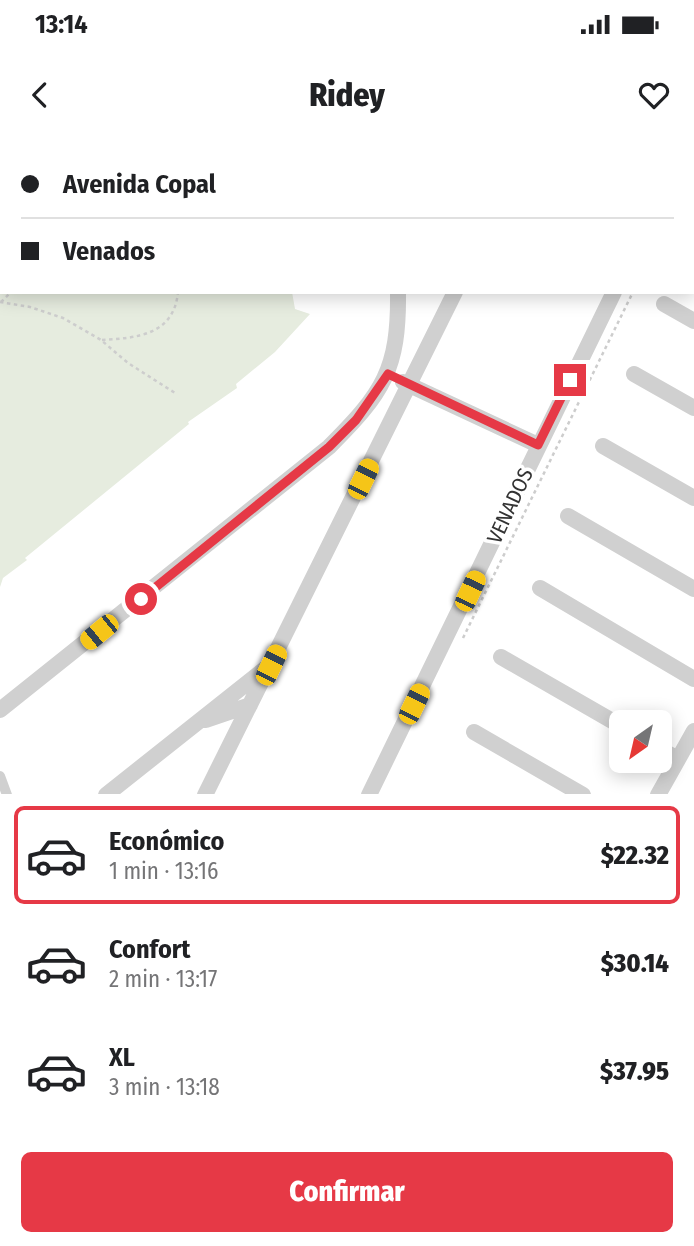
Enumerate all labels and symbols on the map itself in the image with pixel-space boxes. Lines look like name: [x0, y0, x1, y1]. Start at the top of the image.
route end: [554, 364, 586, 396]
car: [345, 456, 382, 502]
street label: VENADOS: [481, 464, 539, 548]
car: [452, 568, 489, 614]
route start: [125, 583, 157, 615]
car: [77, 611, 122, 653]
car: [253, 642, 290, 688]
car: [396, 681, 433, 727]
north arrow: [609, 710, 672, 774]

